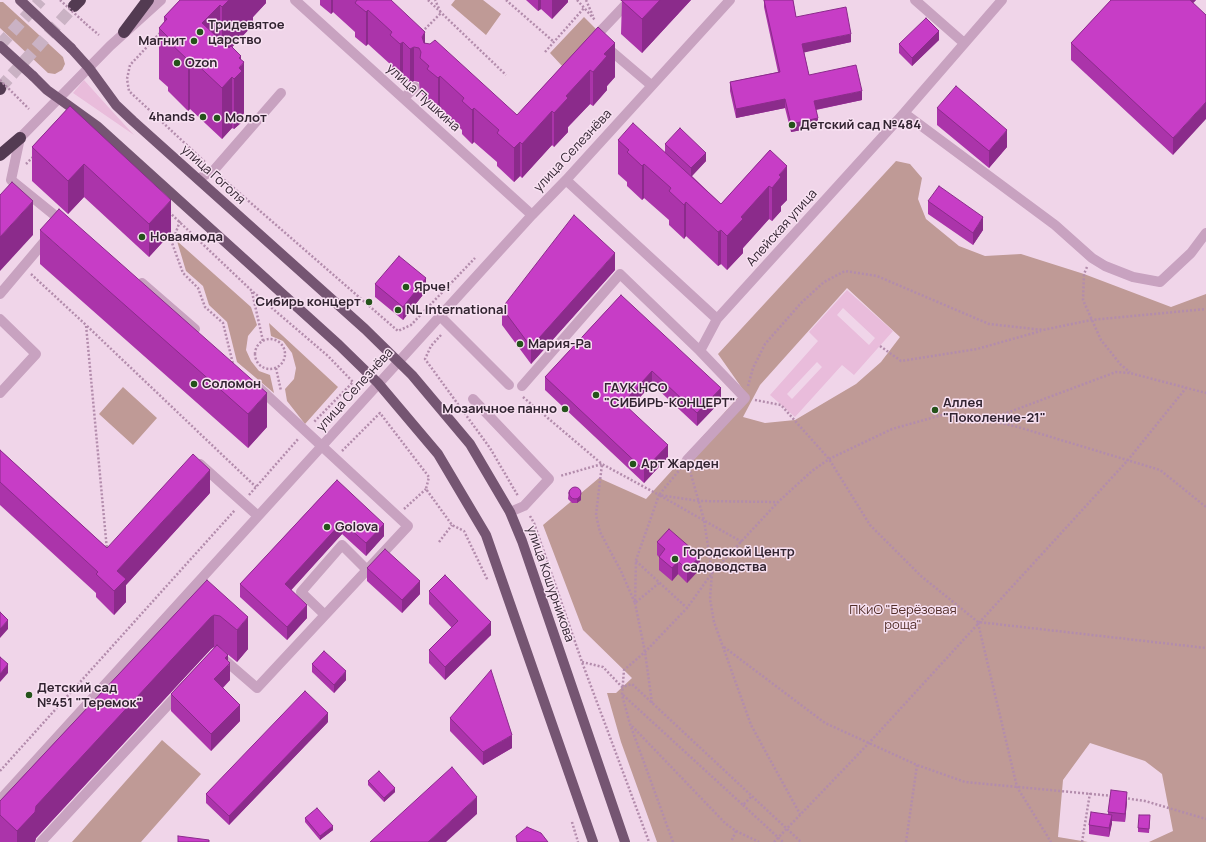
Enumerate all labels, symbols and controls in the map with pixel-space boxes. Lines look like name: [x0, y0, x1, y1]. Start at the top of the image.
place label: Тридевятое царство: [208, 17, 285, 48]
marker: Тридевятое царство: [195, 27, 205, 37]
place label: Магнит: [138, 33, 186, 49]
marker: Магнит: [189, 36, 199, 46]
place label: Ozon: [185, 55, 217, 71]
marker: Ozon: [172, 58, 182, 68]
street label: улица Пушкина: [383, 61, 463, 135]
street label: улица Селезнёва: [531, 107, 615, 195]
place label: 4hands: [148, 109, 195, 125]
place label: Молот: [225, 110, 267, 126]
marker: 4hands: [198, 112, 208, 122]
marker: Молот: [212, 113, 222, 123]
place label: Детский сад №484: [800, 117, 921, 133]
marker: Детский сад №484: [787, 120, 797, 130]
street label: улица Гоголя: [178, 142, 248, 208]
street label: Алейская улица: [743, 186, 821, 270]
place label: Новаямода: [150, 229, 223, 245]
marker: Новаямода: [137, 232, 147, 242]
place label: Ярче!: [414, 279, 451, 295]
marker: Ярче!: [401, 282, 411, 292]
place label: Сибирь концерт: [256, 294, 361, 310]
marker: Сибирь концерт: [364, 297, 374, 307]
place label: NL International: [406, 302, 507, 318]
marker: NL International: [393, 305, 403, 315]
place label: Мария-Ра: [528, 336, 591, 352]
marker: Мария-Ра: [515, 339, 525, 349]
street label: улица Селезнёва: [313, 345, 397, 435]
place label: Соломон: [202, 376, 261, 392]
marker: Соломон: [189, 379, 199, 389]
place label: ГАУК НСО "СИБИРЬ-КОНЦЕРТ": [604, 380, 735, 411]
marker: ГАУК НСО "СИБИРЬ-КОНЦЕРТ": [591, 390, 601, 400]
place label: Аллея "Поколение-21": [943, 395, 1046, 426]
place label: Мозаичное панно: [442, 401, 557, 417]
marker: Мозаичное панно: [560, 404, 570, 414]
marker: Аллея "Поколение-21": [930, 405, 940, 415]
place label: Арт Жарден: [641, 456, 719, 472]
marker: Арт Жарден: [628, 459, 638, 469]
place label: Golova: [335, 519, 378, 535]
marker: Golova: [322, 522, 332, 532]
street label: улица Кошурникова: [523, 524, 577, 644]
place label: Городской Центр садоводства: [683, 544, 795, 575]
marker: Городской Центр садоводства: [670, 554, 680, 564]
park label: ПКиО "Берёзовая роща": [849, 602, 957, 633]
place label: Детский сад №451 "Теремок": [37, 680, 143, 711]
marker: Детский сад №451 "Теремок": [24, 690, 34, 700]

